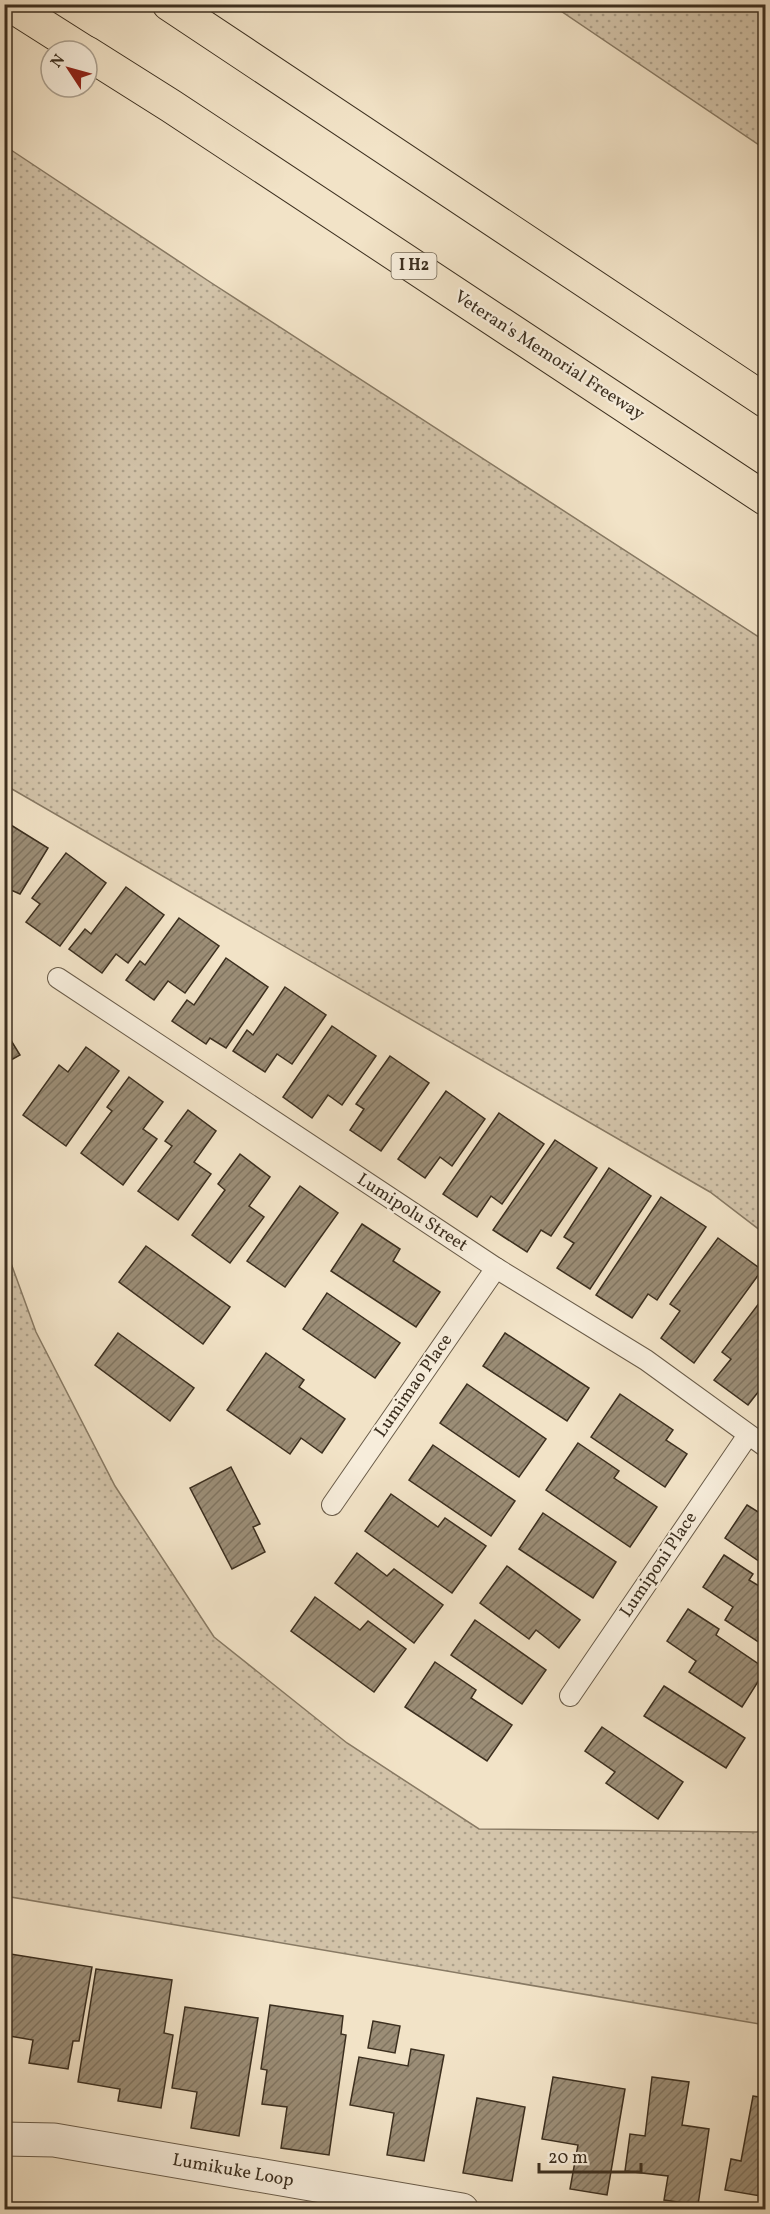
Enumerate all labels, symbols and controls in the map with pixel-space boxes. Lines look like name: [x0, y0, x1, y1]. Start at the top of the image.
north arrow: [39, 39, 99, 99]
text: N: [46, 50, 71, 73]
road number: I H2: [392, 253, 436, 279]
street label: Veteran's Memorial Freeway: [449, 285, 649, 427]
street label: Lumipolu Street: [352, 1168, 472, 1258]
street label: Lumimao Place: [369, 1329, 459, 1443]
street label: Lumiponi Place: [614, 1507, 704, 1623]
scale bar: [539, 2136, 641, 2174]
text: 20 m: [548, 2146, 588, 2171]
street label: Lumikuke Loop: [170, 2148, 296, 2194]

